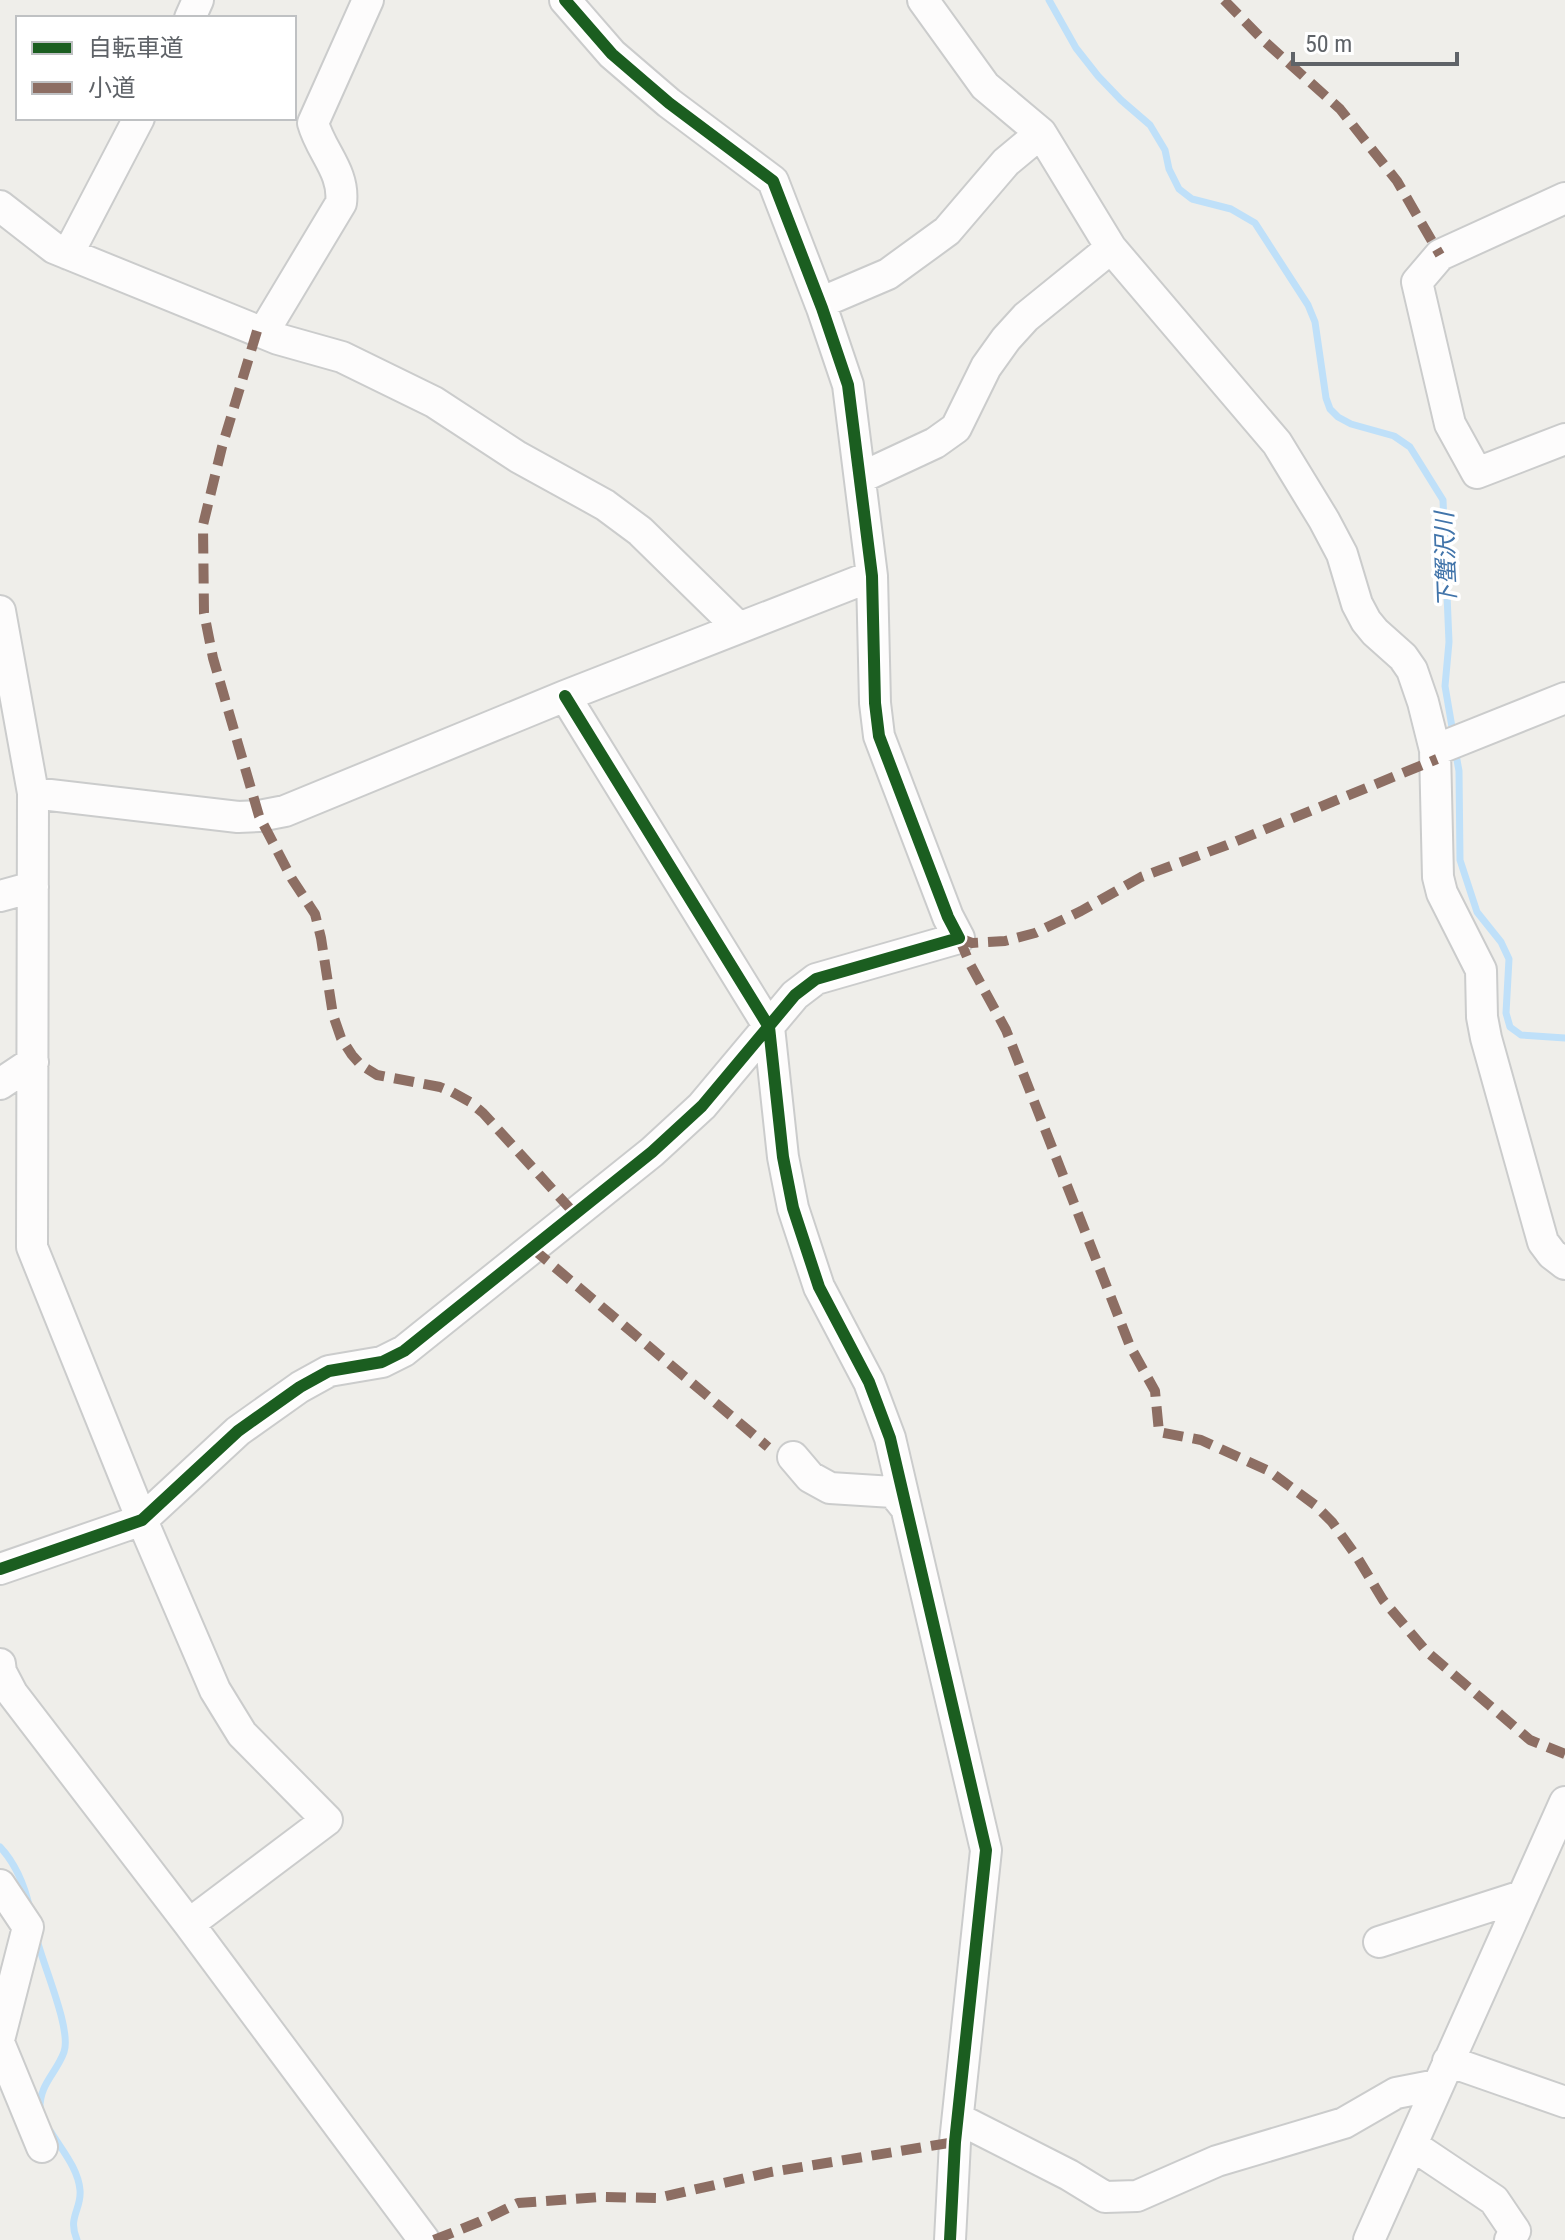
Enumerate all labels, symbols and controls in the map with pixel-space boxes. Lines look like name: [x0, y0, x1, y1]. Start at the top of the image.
legend: [16, 16, 296, 120]
scale bar: [1293, 16, 1457, 66]
text: 50 m: [1305, 30, 1352, 58]
text: 自転車道: [88, 34, 184, 62]
text: 小道: [88, 74, 136, 102]
water label: 下蟹沢川: [1430, 509, 1462, 608]

